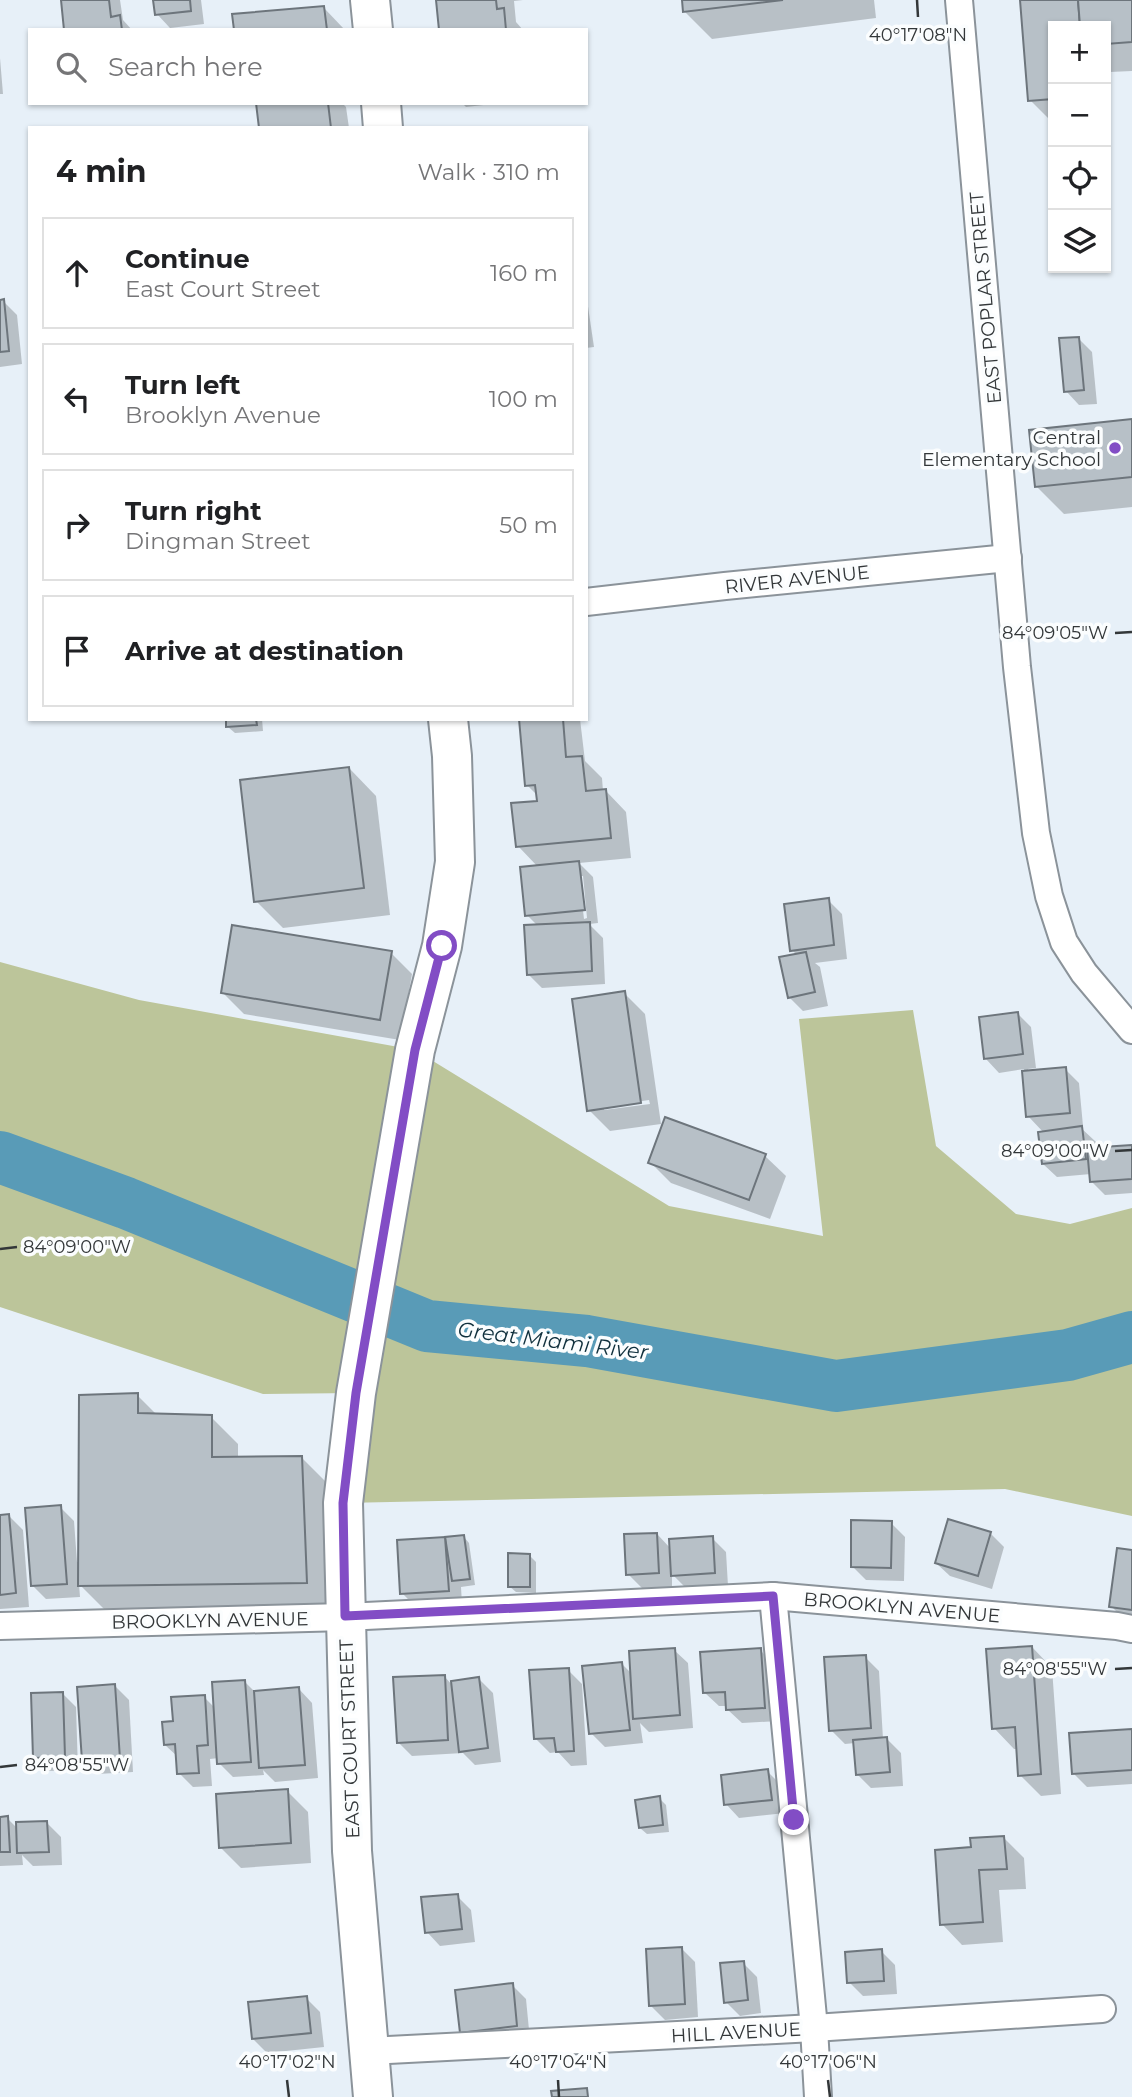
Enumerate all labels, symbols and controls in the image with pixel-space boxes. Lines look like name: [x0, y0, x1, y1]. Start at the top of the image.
map controls: [1048, 21, 1111, 273]
button: +: [1048, 21, 1111, 84]
text: 40°17'08"N: [869, 24, 967, 46]
search box: [28, 28, 588, 105]
icon: search: [52, 48, 90, 86]
text: Search here: [108, 51, 263, 83]
button: −: [1048, 84, 1111, 147]
button: locate: [1048, 147, 1111, 210]
text: 4 min: [56, 153, 146, 190]
text: Walk · 310 m: [417, 158, 560, 186]
street label: EAST POPLAR STREET: [965, 191, 1006, 405]
button: layers: [1048, 210, 1111, 273]
text: Continue: [125, 243, 250, 275]
icon: ahead: [58, 254, 96, 292]
text: 160 m: [490, 259, 558, 287]
text: East Court Street: [125, 275, 321, 303]
text: Turn left: [125, 369, 241, 401]
icon: left: [58, 380, 96, 418]
text: 100 m: [489, 385, 558, 413]
text: Brooklyn Avenue: [125, 401, 321, 429]
place label: Central Elementary School: [922, 426, 1101, 471]
marker: Central Elementary School: [1107, 440, 1123, 456]
text: Turn right: [125, 495, 261, 527]
icon: right: [58, 506, 96, 544]
text: 50 m: [499, 511, 558, 539]
text: Dingman Street: [125, 527, 311, 555]
street label: RIVER AVENUE: [724, 560, 871, 599]
text: 84°09'05"W: [1002, 622, 1108, 644]
icon: arrive: [58, 632, 96, 670]
text: Arrive at destination: [125, 635, 404, 667]
route start: [426, 930, 457, 961]
text: 84°09'00"W: [1001, 1140, 1109, 1162]
text: 84°09'00"W: [23, 1236, 131, 1258]
water label: Great Miami River: [456, 1316, 650, 1365]
street label: BROOKLYN AVENUE: [803, 1587, 1001, 1628]
street label: BROOKLYN AVENUE: [111, 1607, 309, 1634]
street label: EAST COURT STREET: [335, 1639, 364, 1839]
text: 84°08'55"W: [1003, 1658, 1107, 1680]
text: 84°08'55"W: [25, 1754, 129, 1776]
route end: [778, 1804, 809, 1835]
street label: HILL AVENUE: [670, 2018, 802, 2047]
text: 40°17'02"N: [238, 2051, 336, 2073]
text: 40°17'04"N: [509, 2051, 607, 2073]
text: 40°17'06"N: [779, 2051, 877, 2073]

